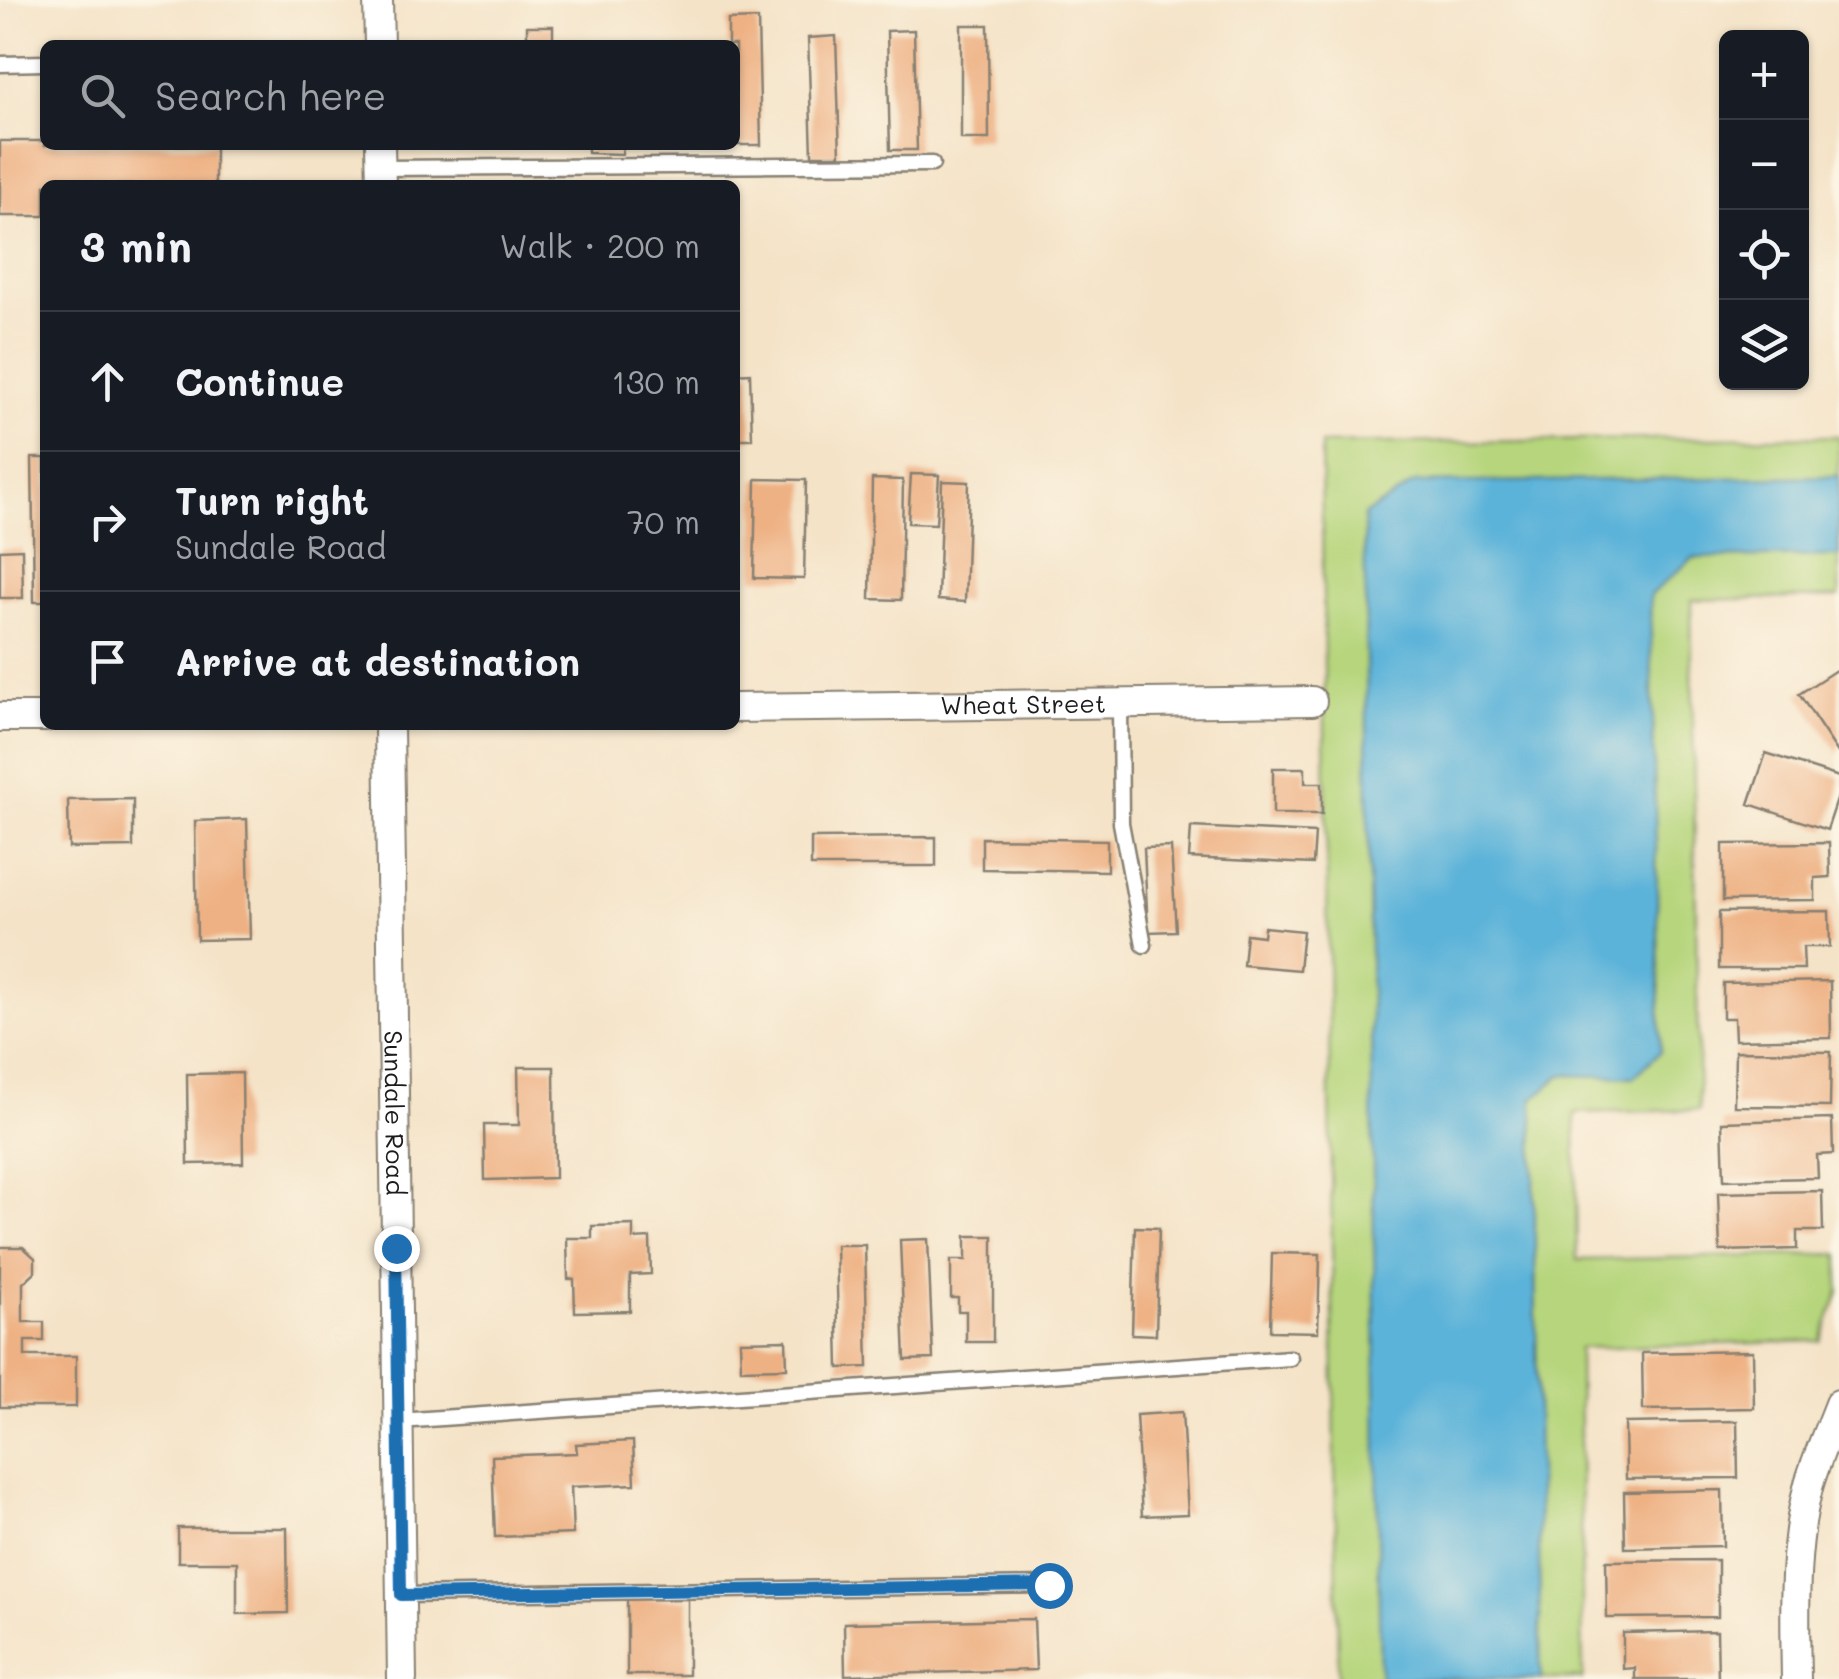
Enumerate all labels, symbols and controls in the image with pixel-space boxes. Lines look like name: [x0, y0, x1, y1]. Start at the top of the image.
map controls: [1719, 30, 1809, 390]
button: +: [1719, 30, 1809, 120]
search box: [40, 40, 740, 150]
icon: search: [75, 68, 130, 123]
text: Search here: [155, 70, 386, 120]
button: −: [1719, 120, 1809, 210]
button: locate: [1719, 210, 1809, 300]
text: 3 min: [80, 218, 192, 273]
text: Walk · 200 m: [499, 224, 700, 266]
button: layers: [1719, 300, 1809, 390]
icon: ahead: [80, 354, 135, 409]
text: Continue: [175, 356, 344, 406]
text: 130 m: [611, 360, 700, 402]
text: Turn right: [175, 475, 369, 525]
icon: right: [80, 494, 135, 549]
text: 70 m: [627, 500, 700, 542]
text: Sundale Road: [175, 525, 386, 567]
icon: arrive: [80, 634, 135, 689]
text: Arrive at destination: [175, 636, 580, 686]
street label: Wheat Street: [940, 687, 1106, 721]
street label: Sundale Road: [378, 1030, 412, 1196]
route end: [374, 1226, 420, 1272]
route start: [1027, 1563, 1073, 1609]

